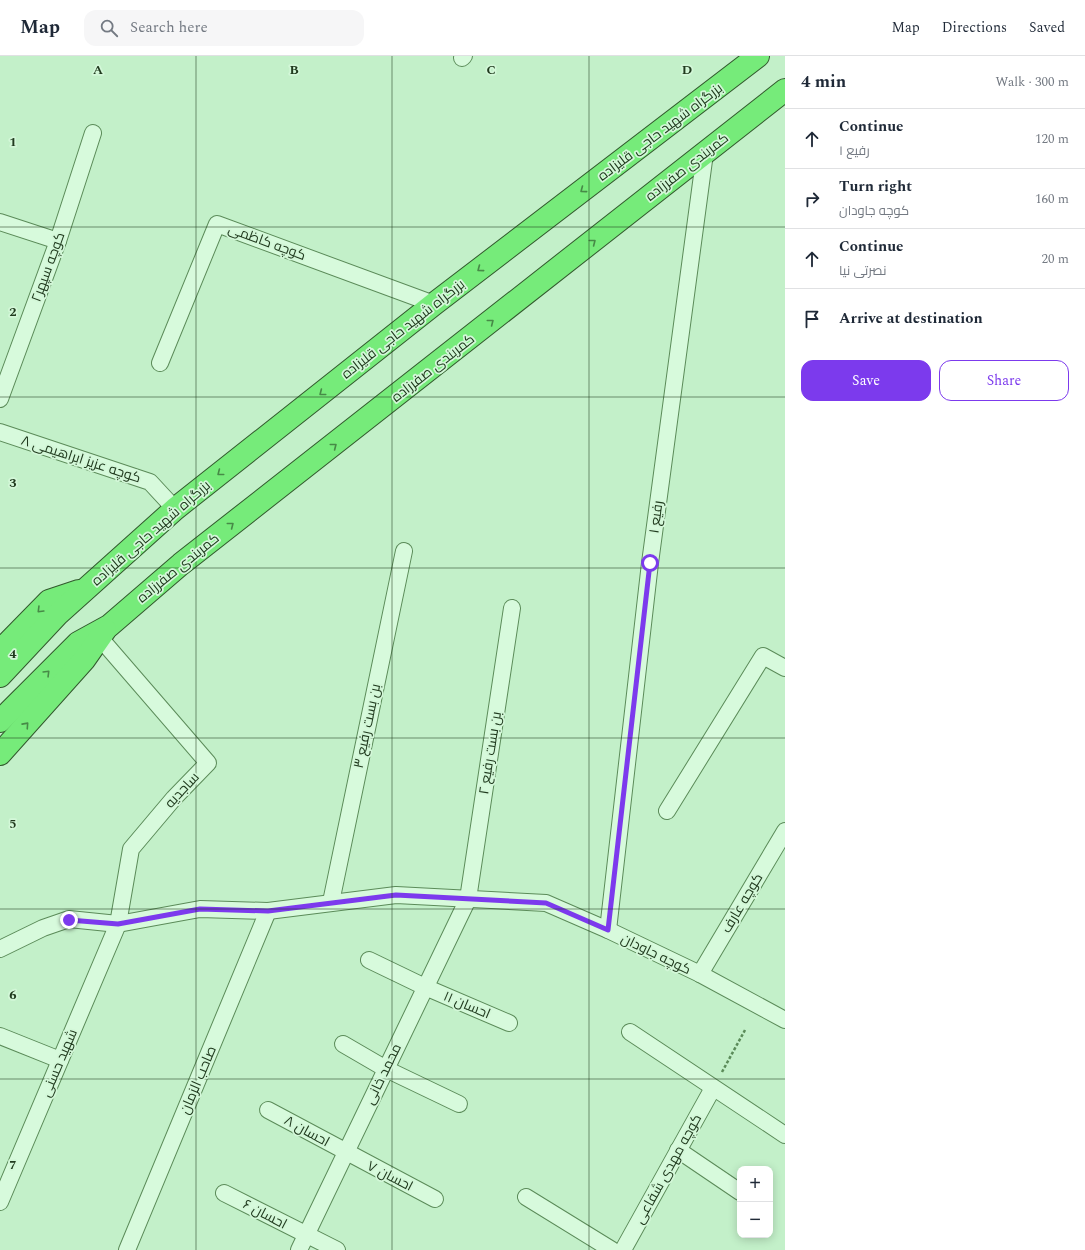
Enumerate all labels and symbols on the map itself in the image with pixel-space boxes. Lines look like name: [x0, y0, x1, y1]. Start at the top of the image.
text: A: [93, 60, 103, 80]
text: B: [289, 60, 299, 80]
text: C: [486, 60, 496, 80]
text: D: [682, 60, 692, 80]
street label: بزرگراه شهید حاجی قلیزاده: [593, 78, 727, 186]
street label: کمربندی صفرزاده: [641, 128, 733, 206]
text: 1: [9, 132, 17, 152]
one-way arrow: [580, 186, 587, 193]
street label: کوچه کاظمی: [225, 218, 309, 266]
street label: کوچه سپهر۲: [26, 229, 70, 305]
one-way arrow: [589, 239, 596, 246]
one-way arrow: [477, 265, 484, 272]
street label: بزرگراه شهید حاجی قلیزاده: [337, 274, 469, 384]
text: 2: [9, 302, 17, 322]
one-way arrow: [486, 320, 493, 327]
street label: کمربندی صفرزاده: [387, 329, 479, 407]
one-way arrow: [320, 388, 327, 395]
street label: ۸ کوچه عزیز ابراهیمی: [18, 430, 144, 488]
one-way arrow: [329, 443, 336, 450]
one-way arrow: [218, 469, 225, 476]
text: 3: [9, 473, 17, 493]
street label: بزرگراه شهید حاجی قلیزاده: [87, 475, 215, 591]
street label: رفیع ۱: [643, 499, 669, 535]
one-way arrow: [227, 523, 234, 530]
street label: کمربندی صفرزاده: [132, 528, 224, 608]
route start: [641, 554, 659, 572]
one-way arrow: [37, 605, 45, 613]
text: 4: [9, 644, 17, 664]
one-way arrow: [42, 670, 50, 678]
street label: بن بست رفیع ۳: [348, 682, 386, 770]
street label: بن بست رفیع ۲: [473, 710, 507, 796]
one-way arrow: [21, 722, 29, 730]
street label: ساجدیه: [160, 767, 204, 813]
text: 5: [9, 814, 17, 834]
street label: کوچه عارف: [716, 869, 768, 937]
route end: [60, 911, 78, 929]
street label: کوچه جاودان: [617, 928, 695, 980]
text: 6: [9, 985, 17, 1005]
street label: احسان ۱۱: [440, 986, 494, 1024]
street label: شهید حسنی: [35, 1026, 83, 1100]
street label: محمد خانی: [359, 1040, 407, 1108]
street label: صاحب الزمان: [174, 1042, 222, 1118]
street label: احسان ۸: [280, 1110, 334, 1152]
street label: کوچه مهدی شفاعی: [629, 1110, 707, 1228]
text: 7: [9, 1155, 17, 1175]
street label: احسان ۷: [363, 1155, 417, 1197]
street label: احسان ۶: [239, 1194, 291, 1234]

